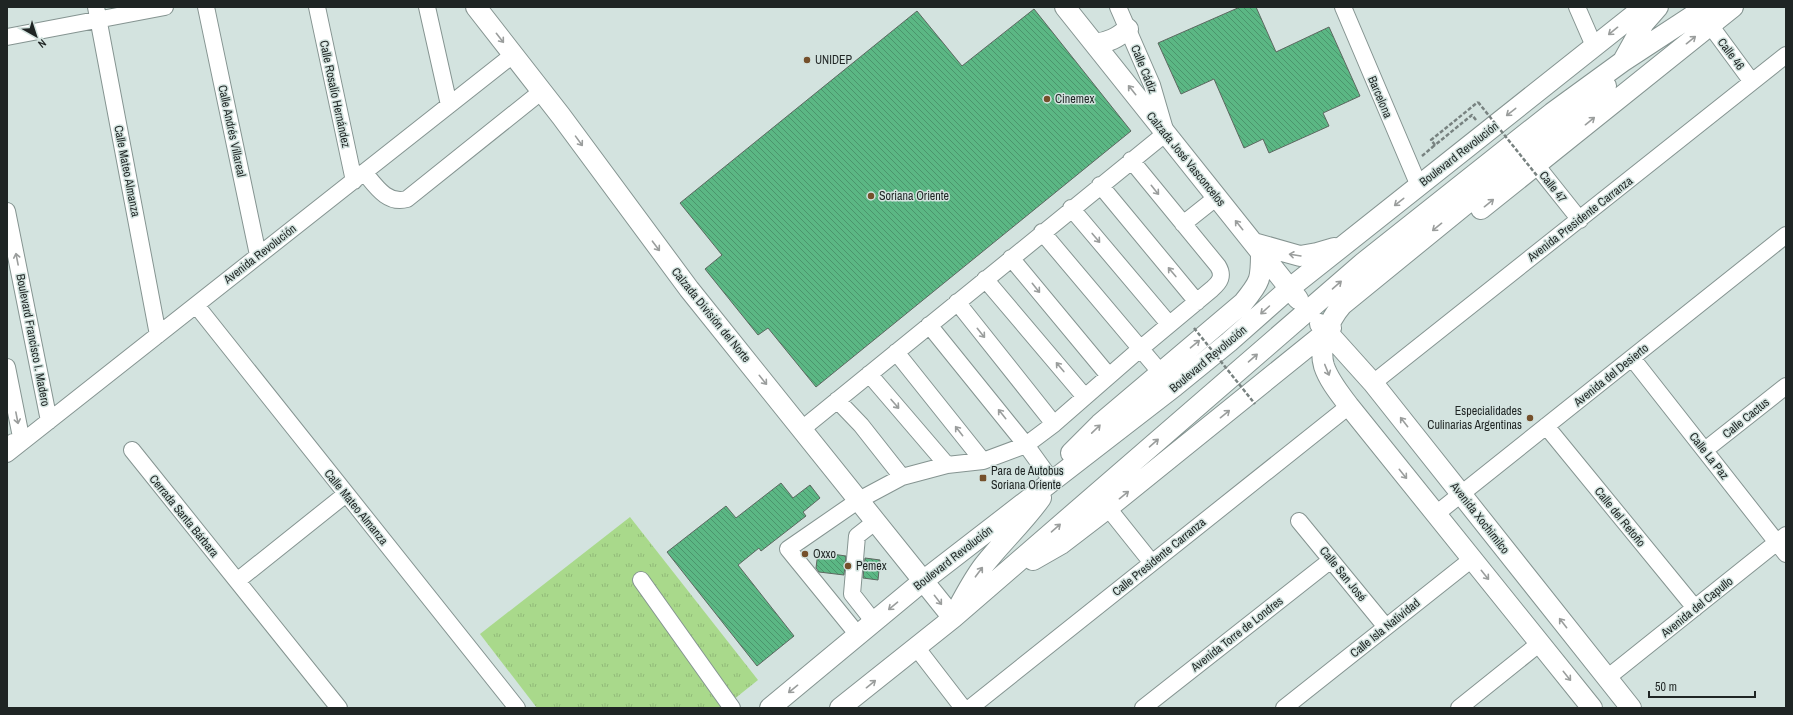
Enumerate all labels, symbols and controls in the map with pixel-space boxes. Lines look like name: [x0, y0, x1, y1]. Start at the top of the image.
north arrow: [16, 16, 56, 56]
one-way arrow: [1608, 27, 1619, 36]
one-way arrow: [496, 32, 505, 43]
street label: Calle 46: [1714, 35, 1748, 73]
text: N: [35, 36, 49, 51]
one-way arrow: [1686, 36, 1697, 44]
street label: Calle Rosalío Hernández: [316, 39, 354, 149]
street label: Calle Cádiz: [1127, 42, 1161, 96]
place label: UNIDEP: [815, 52, 853, 68]
marker: UNIDEP: [802, 55, 812, 65]
street label: Barcelona: [1364, 73, 1396, 121]
street label: Calle Andrés Villareal: [214, 83, 250, 179]
one-way arrow: [1127, 85, 1136, 96]
place label: Cinemex: [1055, 91, 1094, 107]
marker: Cinemex: [1042, 94, 1052, 104]
street label: Calzada José Vasconcelos: [1143, 108, 1229, 210]
one-way arrow: [1506, 108, 1517, 117]
one-way arrow: [1585, 117, 1596, 126]
street label: Boulevard Revolución: [1416, 118, 1502, 190]
street label: Calle Mateo Almanza: [110, 124, 144, 219]
one-way arrow: [575, 135, 583, 146]
street label: Calle 47: [1536, 168, 1571, 207]
street label: Avenida Presidente Carranza: [1523, 173, 1636, 266]
one-way arrow: [1151, 185, 1160, 196]
place label: Soriana Oriente: [879, 188, 949, 204]
marker: Soriana Oriente: [866, 191, 876, 201]
one-way arrow: [1393, 197, 1404, 206]
one-way arrow: [1483, 198, 1494, 207]
one-way arrow: [1235, 219, 1243, 230]
street label: Avenida Revolución: [220, 221, 300, 288]
one-way arrow: [1432, 223, 1443, 232]
one-way arrow: [1092, 233, 1101, 243]
one-way arrow: [652, 240, 661, 251]
one-way arrow: [1288, 251, 1301, 259]
one-way arrow: [12, 253, 20, 266]
street label: Calzada División del Norte: [668, 264, 754, 366]
one-way arrow: [1168, 267, 1177, 277]
street label: Boulevard Francisco I. Madero: [12, 272, 54, 408]
one-way arrow: [1332, 280, 1342, 289]
one-way arrow: [1032, 282, 1040, 293]
one-way arrow: [1260, 305, 1270, 315]
street label: Boulevard Revolución: [1166, 322, 1250, 396]
one-way arrow: [977, 327, 985, 338]
one-way arrow: [1189, 339, 1200, 348]
street label: Avenida del Desierto: [1570, 340, 1652, 411]
one-way arrow: [1247, 354, 1258, 363]
one-way arrow: [1055, 362, 1064, 372]
one-way arrow: [1323, 363, 1331, 375]
one-way arrow: [759, 375, 767, 386]
street label: Calle Cactus: [1719, 394, 1773, 442]
one-way arrow: [890, 398, 899, 409]
place label: Especialidades Culinarias Argentinas: [1427, 403, 1522, 433]
one-way arrow: [997, 409, 1006, 420]
one-way arrow: [1220, 409, 1231, 418]
one-way arrow: [13, 411, 21, 424]
marker: Especialidades Culinarias Argentinas: [1525, 413, 1535, 423]
one-way arrow: [1400, 417, 1408, 428]
one-way arrow: [1091, 424, 1101, 433]
one-way arrow: [954, 425, 963, 436]
street label: Calle La Paz: [1686, 429, 1733, 483]
one-way arrow: [1149, 439, 1160, 448]
place label: Para de Autobus Soriana Oriente: [991, 463, 1064, 493]
street label: Calle Mateo Almanza: [321, 466, 392, 549]
one-way arrow: [1399, 468, 1408, 479]
street label: Cerrada Santa Bárbara: [146, 471, 223, 561]
marker: Para de Autobus Soriana Oriente: [978, 473, 988, 483]
street label: Avenida Xochimilco: [1446, 478, 1513, 557]
street label: Calle del Retoño: [1591, 484, 1649, 550]
one-way arrow: [1119, 491, 1130, 500]
street label: Calle Presidente Carranza: [1109, 514, 1209, 600]
street label: Boulevard Revolución: [910, 522, 996, 594]
one-way arrow: [1051, 524, 1061, 533]
street label: Calle San José: [1316, 543, 1370, 605]
place label: Oxxo: [813, 546, 836, 562]
marker: Oxxo: [800, 549, 810, 559]
place label: Pemex: [856, 558, 887, 574]
marker: Pemex: [843, 561, 853, 571]
one-way arrow: [974, 567, 983, 578]
one-way arrow: [1480, 570, 1489, 580]
street label: Avenida del Capullo: [1657, 573, 1736, 642]
street label: Avenida Torre de Londres: [1187, 593, 1286, 676]
one-way arrow: [933, 594, 942, 605]
street label: Calle Isla Natividad: [1347, 595, 1423, 661]
one-way arrow: [888, 601, 898, 610]
one-way arrow: [1559, 617, 1568, 628]
one-way arrow: [1562, 671, 1571, 682]
scale bar: [1649, 673, 1755, 699]
one-way arrow: [865, 679, 876, 688]
text: 50 m: [1655, 679, 1677, 695]
one-way arrow: [788, 685, 799, 694]

